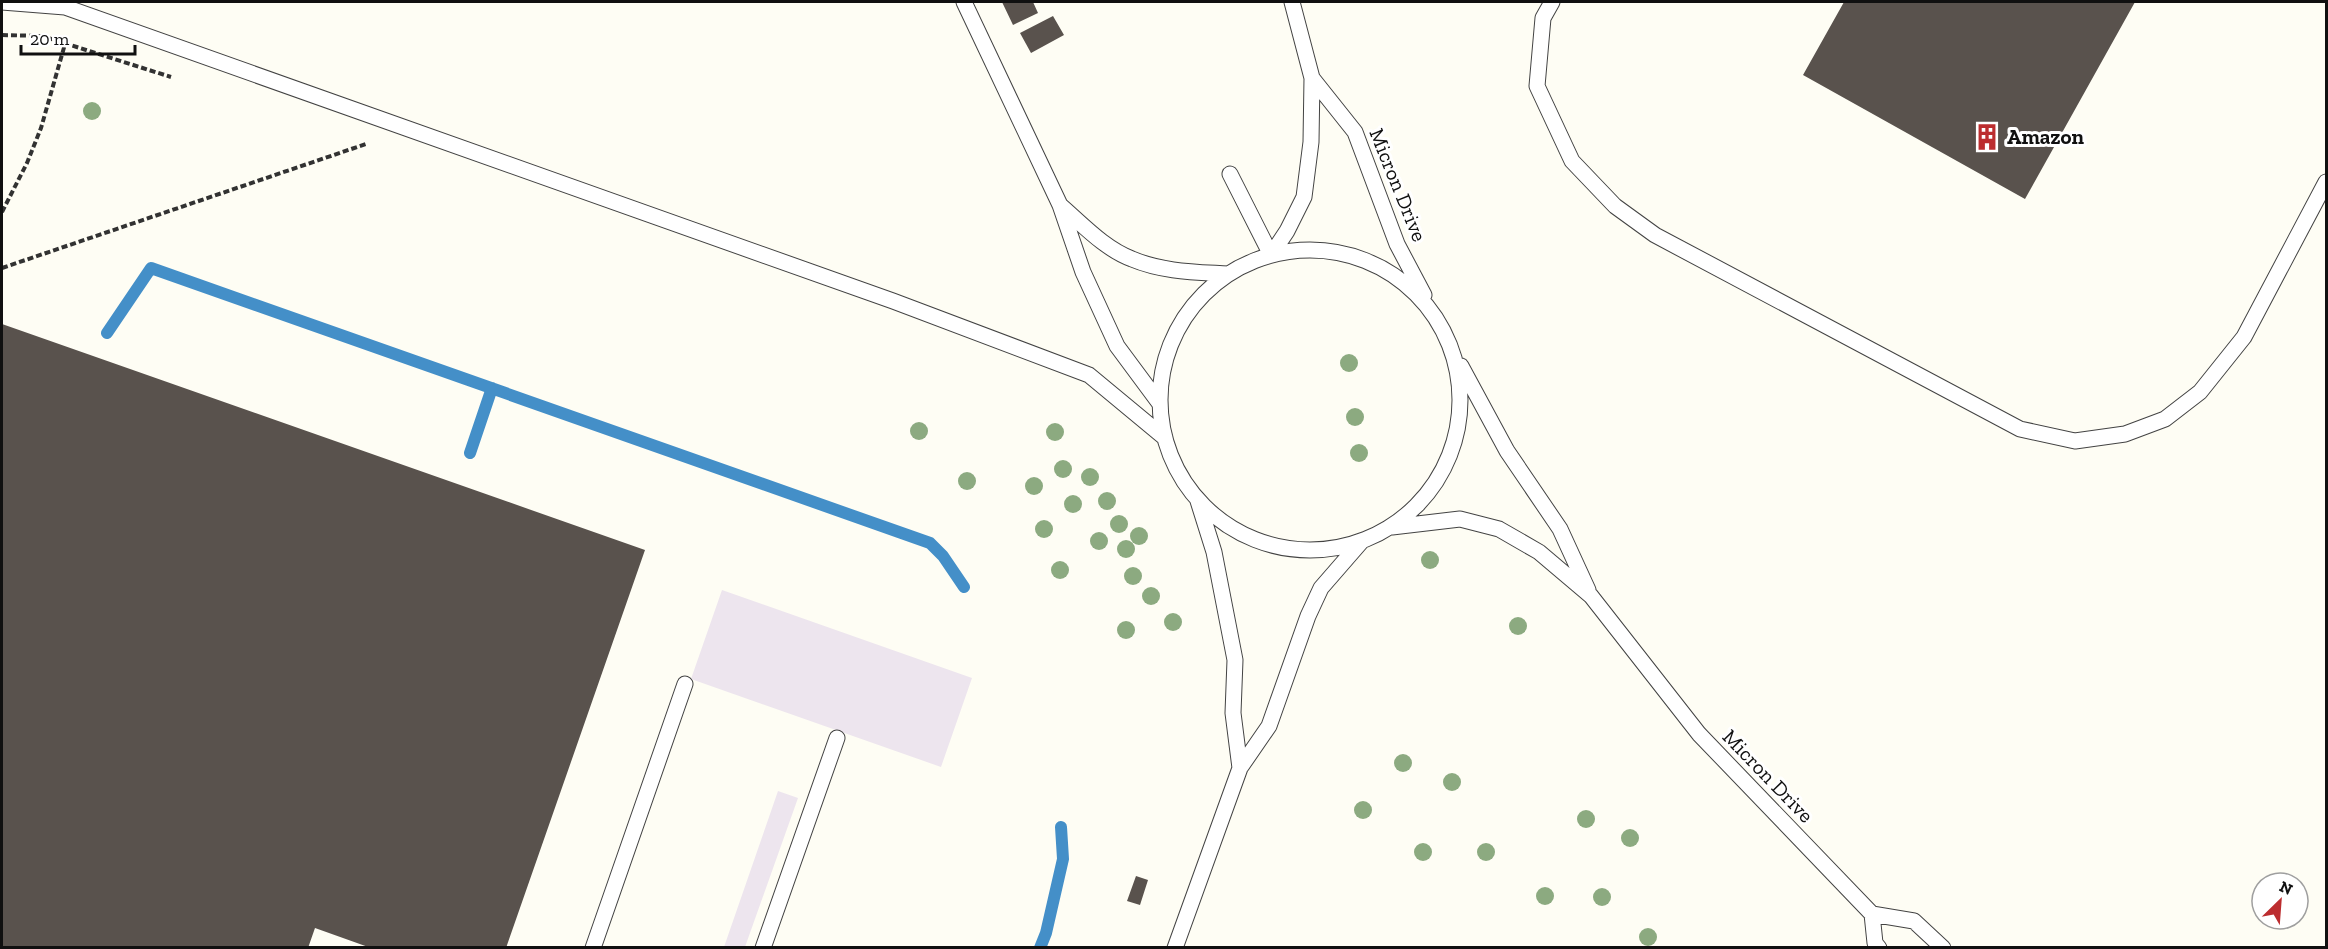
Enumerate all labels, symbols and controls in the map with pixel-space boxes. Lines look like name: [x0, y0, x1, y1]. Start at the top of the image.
scale bar: [21, 18, 135, 56]
text: 20 m: [30, 28, 70, 50]
building icon: Amazon: [1972, 122, 2002, 152]
place label: Amazon: [2007, 124, 2084, 149]
street label: Micron Drive: [1364, 125, 1433, 245]
street label: Micron Drive: [1718, 724, 1819, 828]
north arrow: [2250, 871, 2310, 931]
text: N: [2277, 877, 2296, 899]

